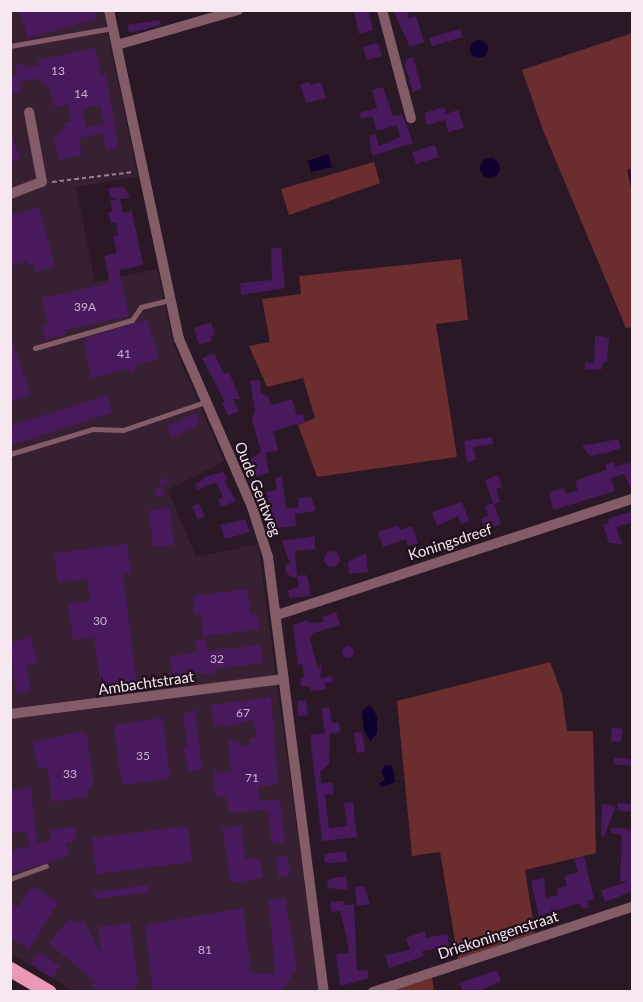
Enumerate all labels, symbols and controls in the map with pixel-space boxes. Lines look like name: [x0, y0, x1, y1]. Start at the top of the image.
house number: 13: [51, 64, 65, 78]
house number: 14: [74, 87, 88, 101]
house number: 39A: [74, 300, 96, 314]
house number: 41: [117, 347, 131, 361]
street label: Oude Gentweg: [231, 439, 285, 539]
street label: Koningsdreef: [406, 520, 494, 564]
house number: 30: [93, 614, 107, 628]
house number: 32: [210, 652, 224, 666]
street label: Ambachtstraat: [97, 667, 195, 699]
house number: 67: [236, 706, 250, 720]
house number: 35: [136, 749, 150, 763]
house number: 33: [63, 767, 77, 781]
house number: 71: [245, 771, 259, 785]
street label: Driekoningenstraat: [435, 907, 561, 963]
house number: 81: [198, 943, 212, 957]

